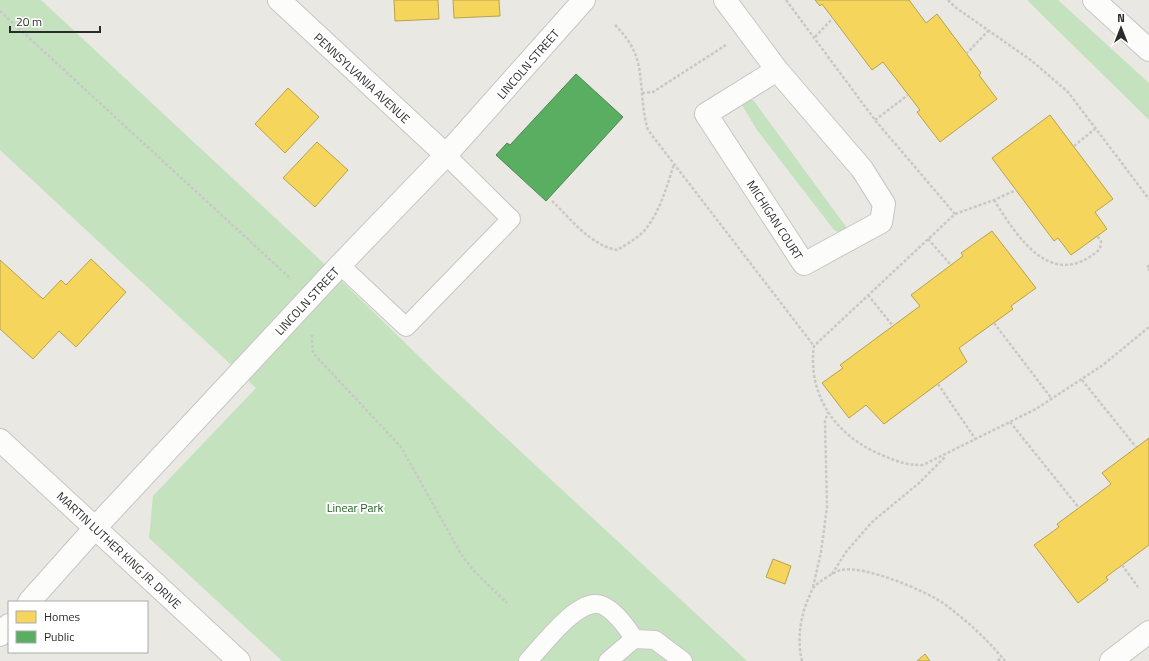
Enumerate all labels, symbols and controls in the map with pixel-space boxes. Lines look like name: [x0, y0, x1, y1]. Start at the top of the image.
scale bar: [10, 8, 100, 34]
north arrow: [1101, 8, 1141, 48]
text: N: [1117, 10, 1125, 26]
text: 20 m: [16, 12, 42, 31]
street label: LINCOLN STREET: [492, 24, 564, 103]
street label: PENNSYLVANIA AVENUE: [310, 28, 415, 128]
street label: MICHIGAN COURT: [742, 176, 808, 264]
street label: LINCOLN STREET: [270, 262, 344, 339]
street label: MARTIN LUTHER KING JR. DRIVE: [52, 487, 186, 613]
park label: Linear Park: [327, 498, 384, 517]
legend: [8, 601, 148, 653]
text: Homes: [44, 607, 80, 626]
text: Public: [44, 627, 74, 646]

